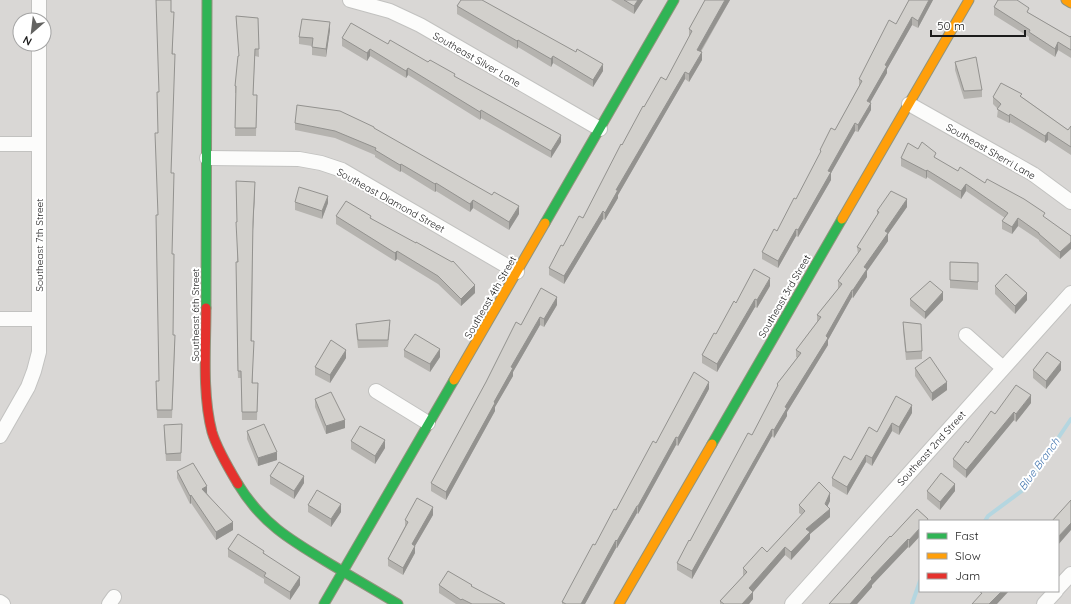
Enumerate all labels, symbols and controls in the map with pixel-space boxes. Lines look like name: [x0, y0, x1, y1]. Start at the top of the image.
north arrow: [12, 12, 52, 52]
scale bar: [931, 12, 1025, 38]
text: 50 m: [937, 18, 965, 33]
street label: Southeast Silver Lane: [431, 29, 523, 90]
text: N: [20, 33, 34, 49]
street label: Southeast Sherri Lane: [944, 120, 1038, 183]
street label: Southeast Diamond Street: [335, 165, 448, 236]
street label: Southeast 7th Street: [33, 198, 46, 292]
street label: Southeast 3rd Street: [755, 252, 814, 340]
street label: Southeast 4th Street: [461, 253, 520, 341]
street label: Southeast 6th Street: [189, 268, 202, 362]
street label: Southeast 2nd Street: [894, 408, 969, 489]
water label: Blue Branch: [1015, 434, 1063, 493]
legend: [919, 520, 1059, 592]
text: Fast: [955, 528, 979, 543]
text: Slow: [955, 548, 981, 563]
text: Jam: [955, 568, 980, 583]

